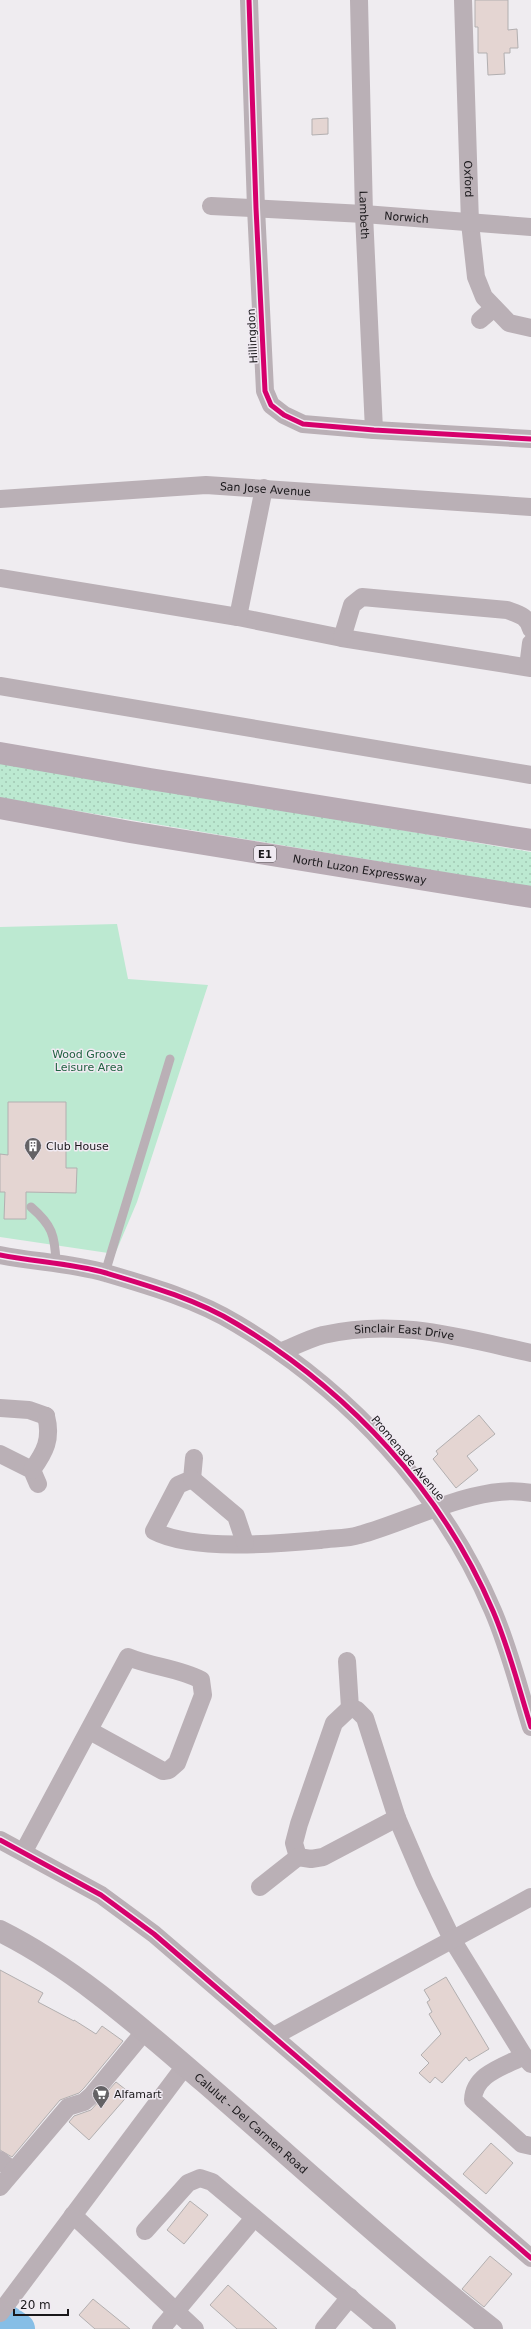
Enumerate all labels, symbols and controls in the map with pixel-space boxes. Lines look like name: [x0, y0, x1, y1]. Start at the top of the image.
street label: Oxford: [461, 160, 475, 198]
street label: Lambeth: [356, 190, 371, 240]
street label: Norwich: [384, 210, 429, 226]
street label: Hillingdon: [245, 308, 260, 364]
street label: San Jose Avenue: [219, 480, 311, 499]
road number: E1: [254, 846, 276, 862]
street label: North Luzon Expressway: [292, 852, 428, 887]
park label: Wood Groove Leisure Area: [52, 1048, 126, 1074]
building icon: Club House: [23, 1136, 43, 1161]
place label: Club House: [46, 1140, 109, 1153]
street label: Sinclair East Drive: [354, 1322, 455, 1343]
street label: Promenade Avenue: [368, 1413, 447, 1504]
street label: Calulut - Del Carmen Road: [191, 2071, 310, 2177]
supermarket icon: Alfamart: [91, 2084, 111, 2109]
place label: Alfamart: [114, 2088, 162, 2101]
scale bar: [14, 2291, 68, 2317]
text: 20 m: [20, 2298, 51, 2312]

